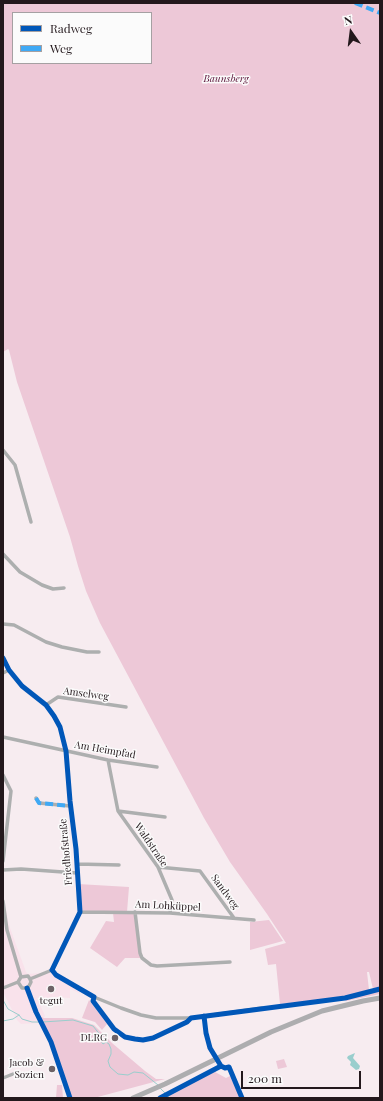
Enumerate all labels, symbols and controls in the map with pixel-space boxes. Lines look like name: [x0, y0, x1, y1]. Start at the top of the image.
legend: [12, 12, 152, 64]
north arrow: [331, 12, 371, 52]
text: N: [342, 12, 354, 28]
text: Radweg: [50, 20, 92, 36]
text: Weg: [50, 40, 72, 56]
park label: Baunsberg: [204, 73, 248, 85]
street label: Amselweg: [63, 685, 109, 703]
street label: Am Heimpfad: [74, 739, 136, 761]
street label: Friedhofstraße: [57, 818, 75, 886]
street label: Waldstraße: [132, 821, 170, 869]
street label: Sandweg: [208, 872, 242, 912]
street label: Am Lohküppel: [135, 898, 201, 914]
marker: tegut: [46, 984, 56, 994]
place label: tegut: [39, 995, 63, 1007]
place label: DLRG: [80, 1032, 107, 1044]
marker: DLRG: [110, 1033, 120, 1043]
place label: Jacob & Sozien: [9, 1057, 44, 1080]
scale bar: [243, 1063, 363, 1089]
marker: Jacob & Sozien: [47, 1064, 57, 1074]
text: 200 m: [248, 1070, 282, 1086]

